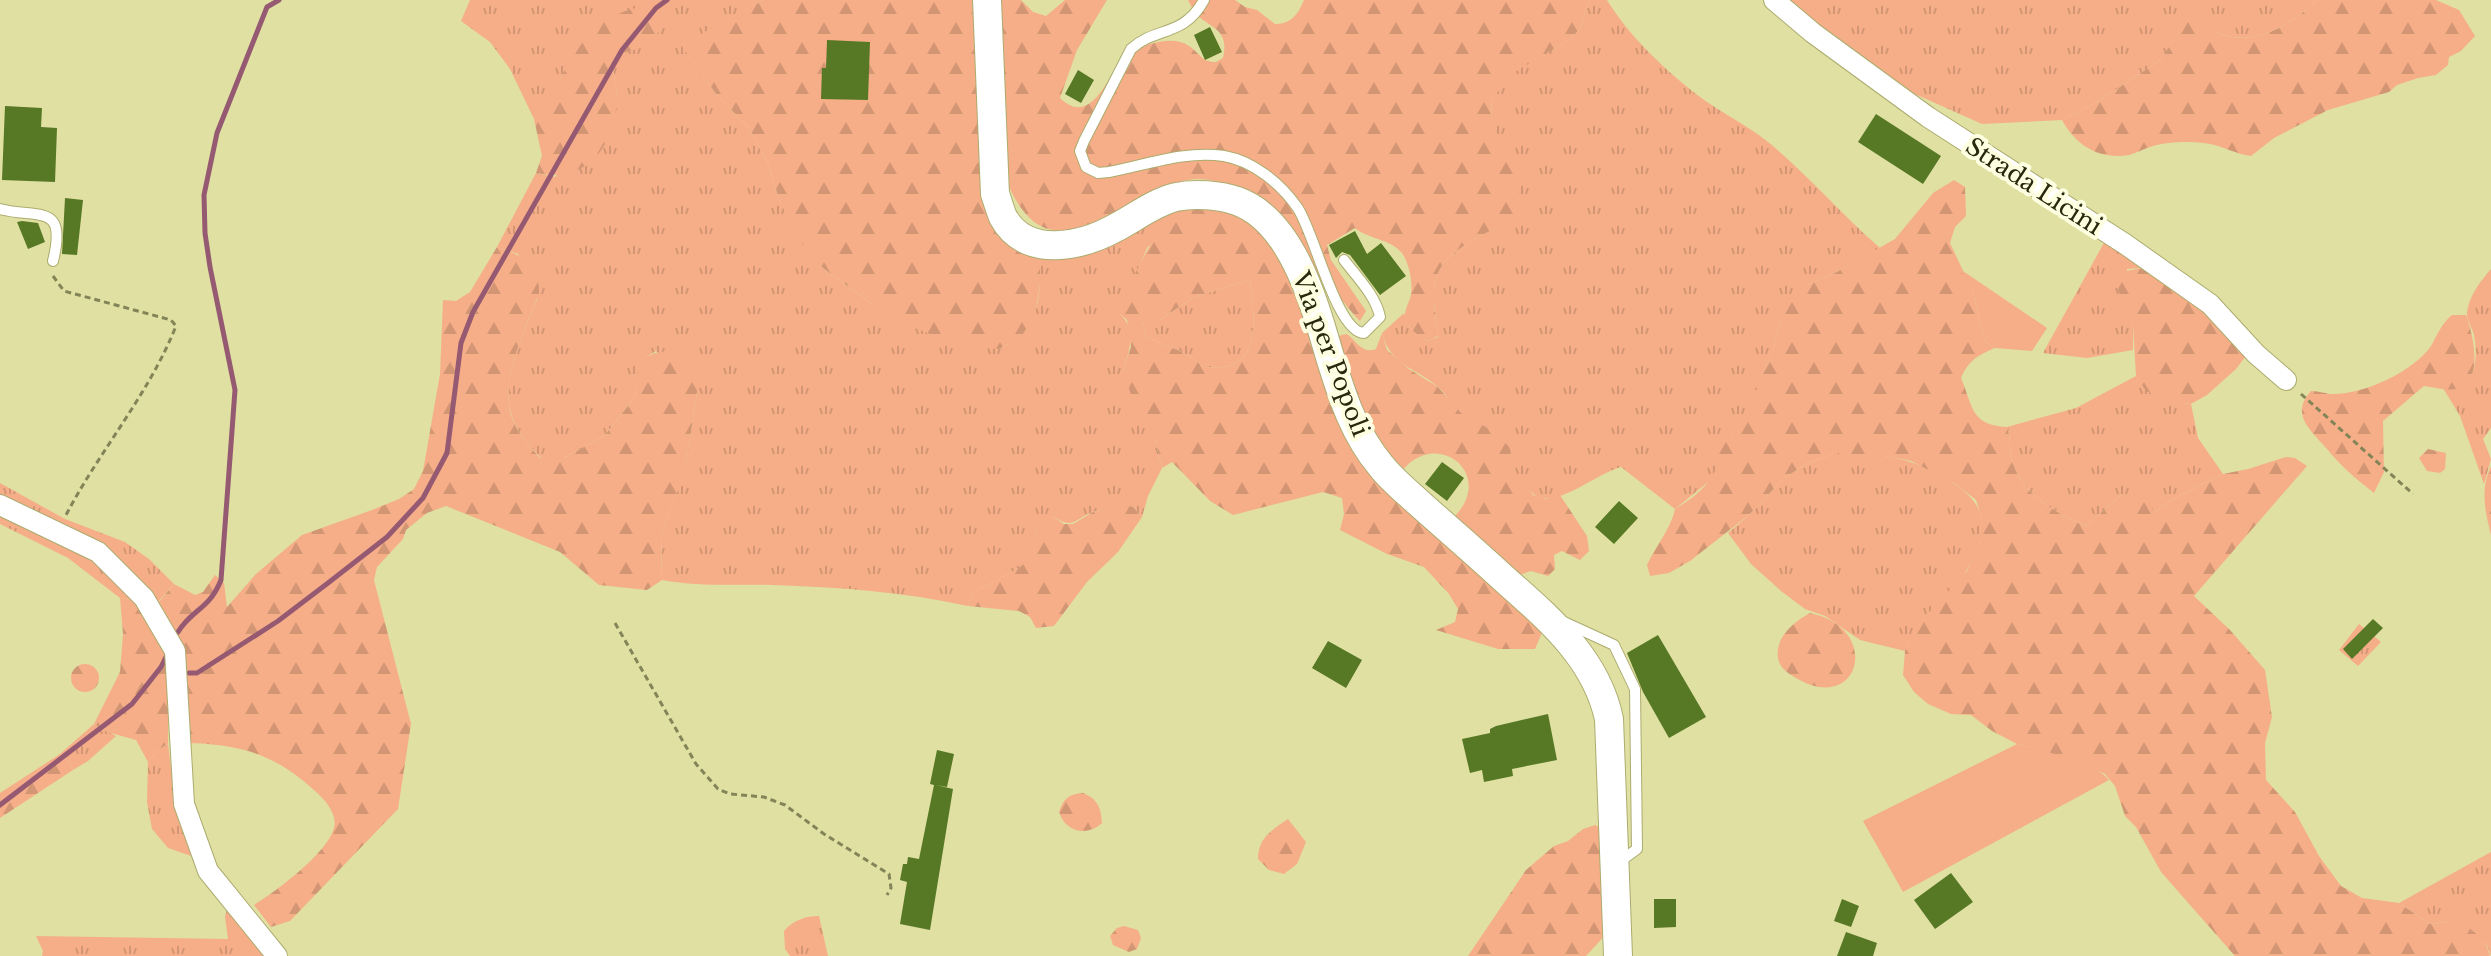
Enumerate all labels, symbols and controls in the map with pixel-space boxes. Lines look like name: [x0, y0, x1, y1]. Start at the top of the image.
street label: Strada Licini: [1960, 131, 2108, 241]
street label: Via per Popoli: [1286, 267, 1376, 440]

